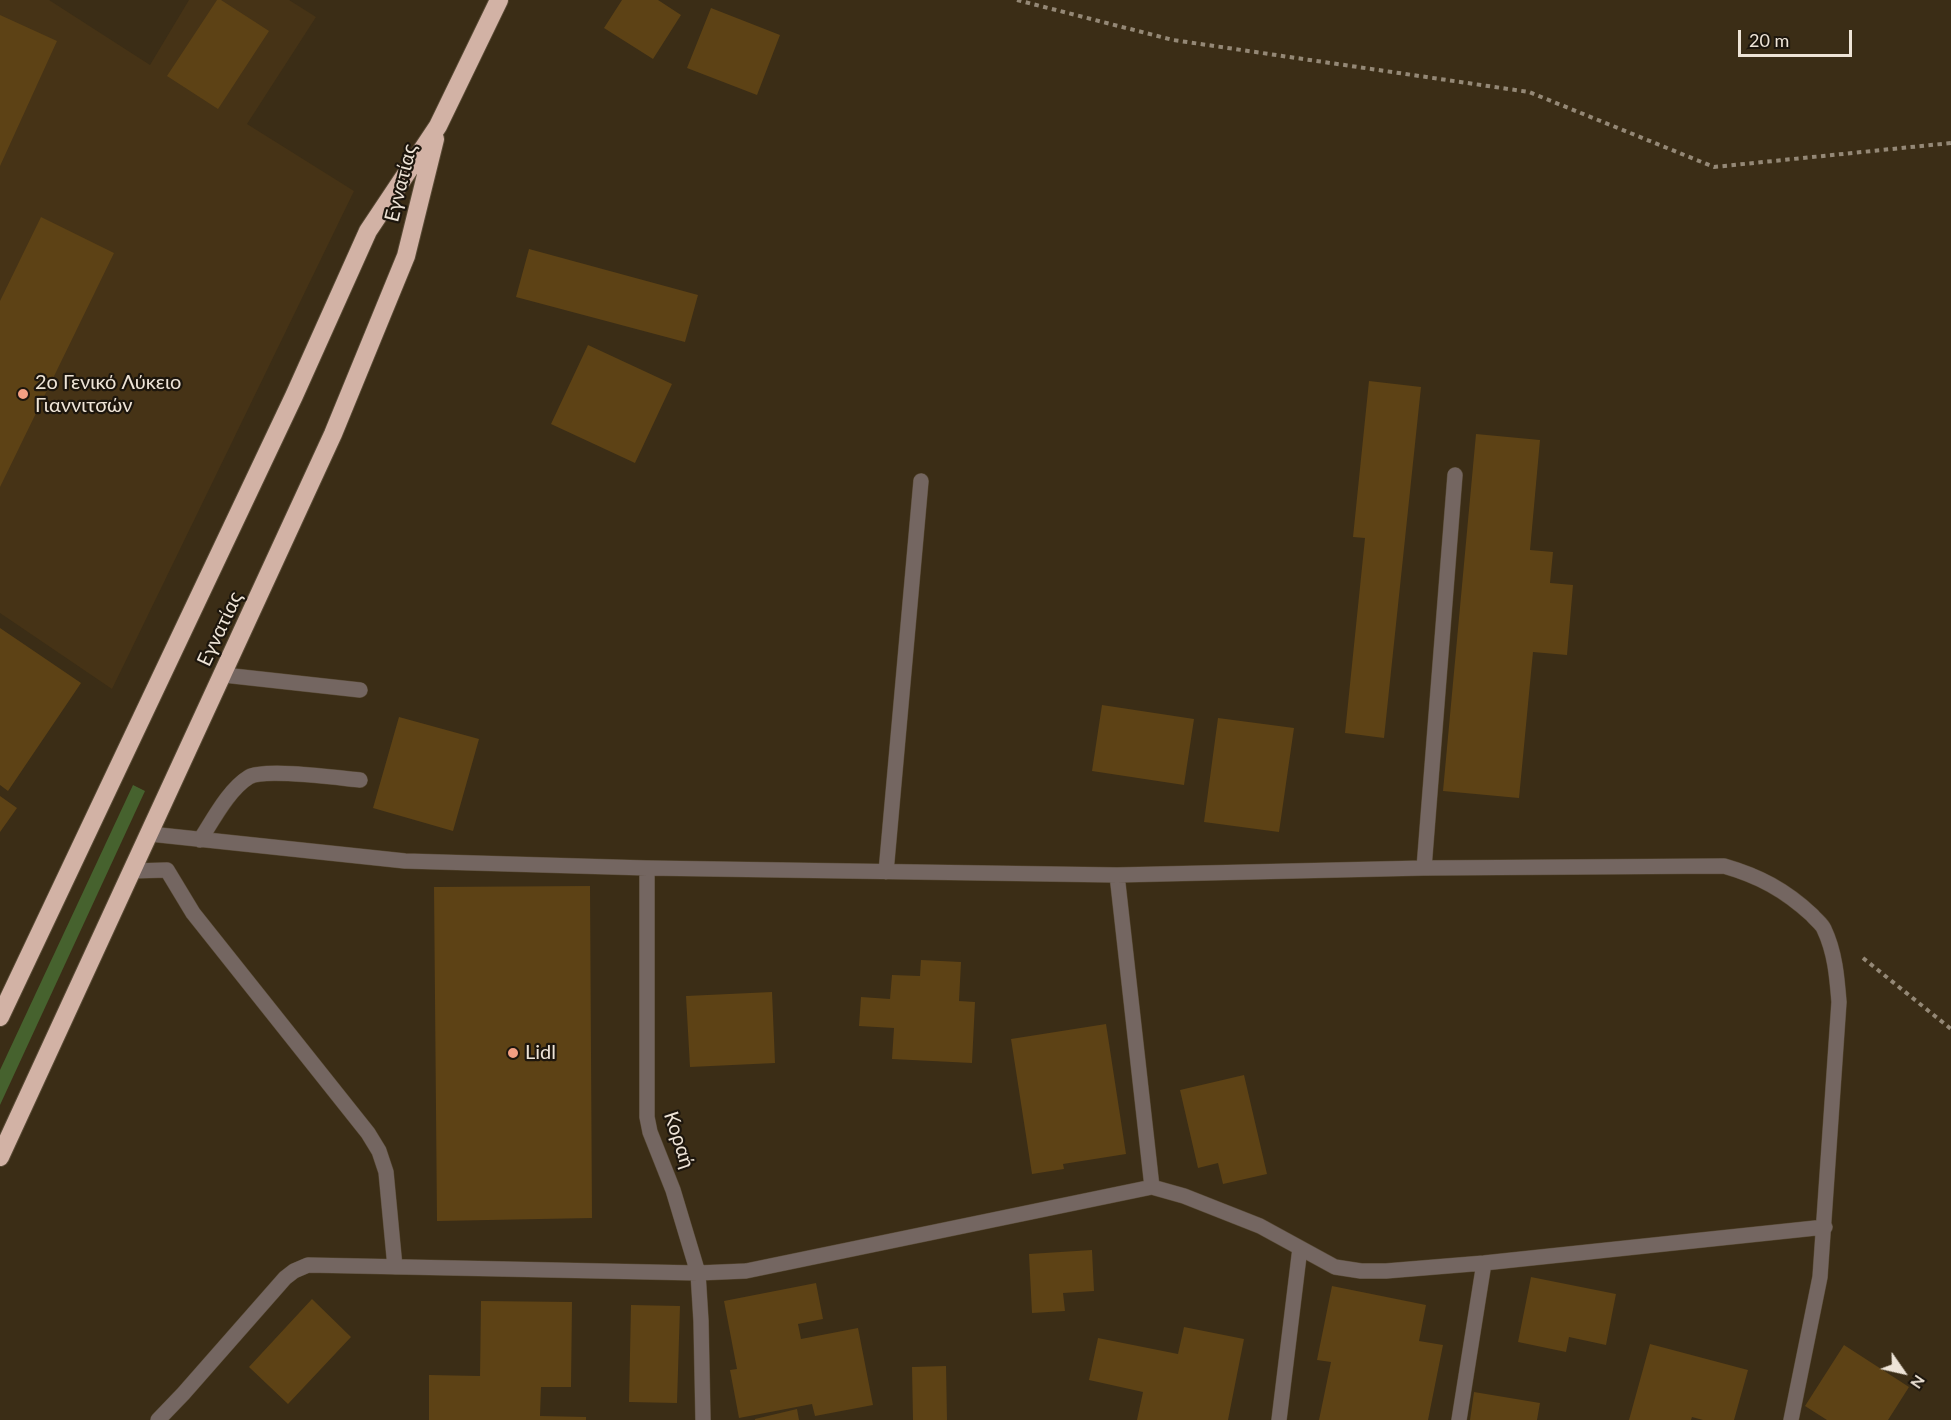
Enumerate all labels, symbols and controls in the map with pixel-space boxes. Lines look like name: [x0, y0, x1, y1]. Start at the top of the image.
scale bar: [1741, 18, 1855, 56]
text: 20 m: [1749, 29, 1789, 51]
street label: Εγνατίας: [380, 142, 422, 224]
place label: 2ο Γενικό Λύκειο Γιαννιτσών: [35, 371, 181, 418]
marker: 2ο Γενικό Λύκειο Γιαννιτσών: [16, 387, 30, 401]
street label: Εγνατίας: [192, 588, 248, 670]
place label: Lidl: [525, 1041, 556, 1065]
marker: Lidl: [506, 1046, 520, 1060]
street label: Κοραή: [659, 1108, 699, 1172]
north arrow: [1873, 1342, 1933, 1402]
text: N: [1907, 1372, 1930, 1393]

